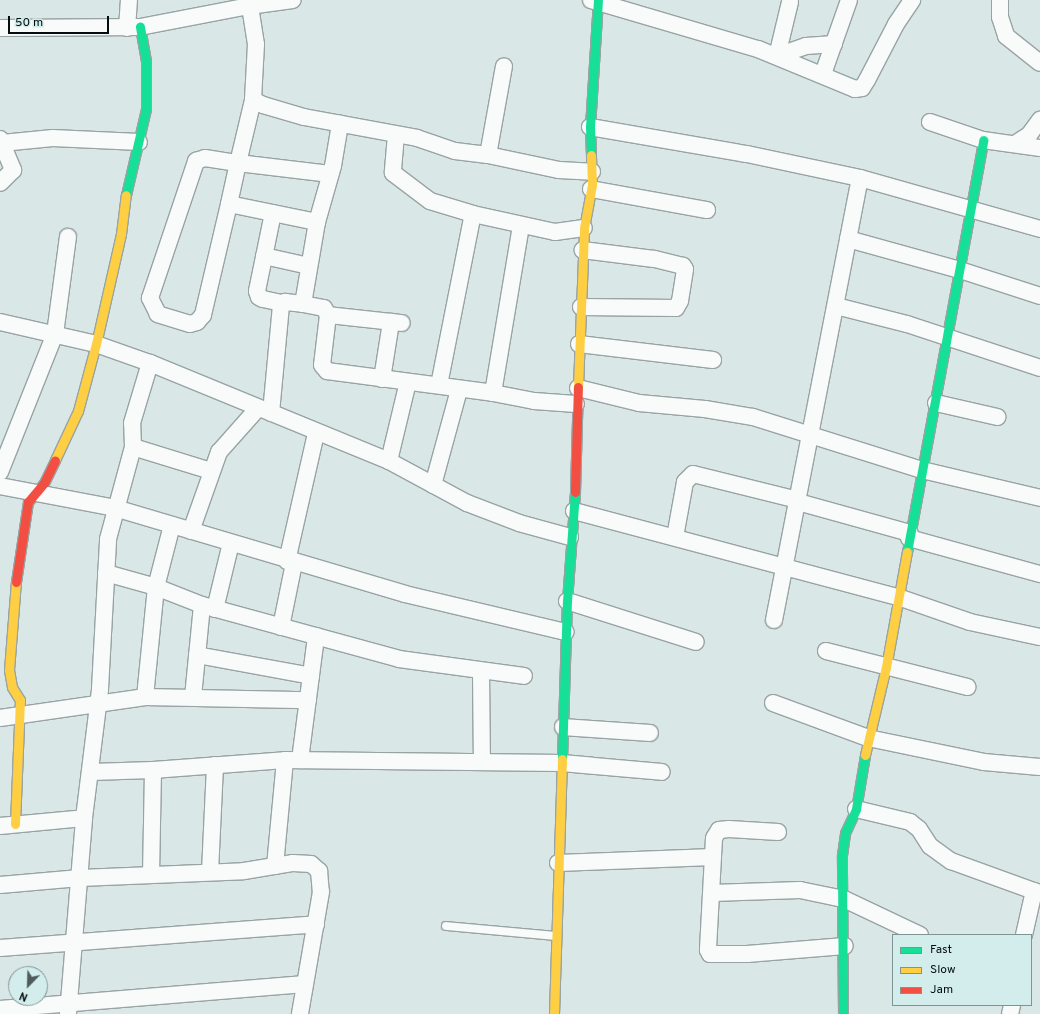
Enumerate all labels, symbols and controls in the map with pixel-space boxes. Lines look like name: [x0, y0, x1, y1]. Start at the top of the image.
scale bar: [10, 8, 111, 34]
text: 50 m: [15, 15, 43, 31]
legend: [892, 934, 1032, 1006]
text: Fast: [930, 942, 952, 958]
text: Slow: [930, 962, 956, 978]
north arrow: [8, 966, 48, 1006]
text: Jam: [930, 982, 953, 998]
text: N: [17, 988, 30, 1004]

